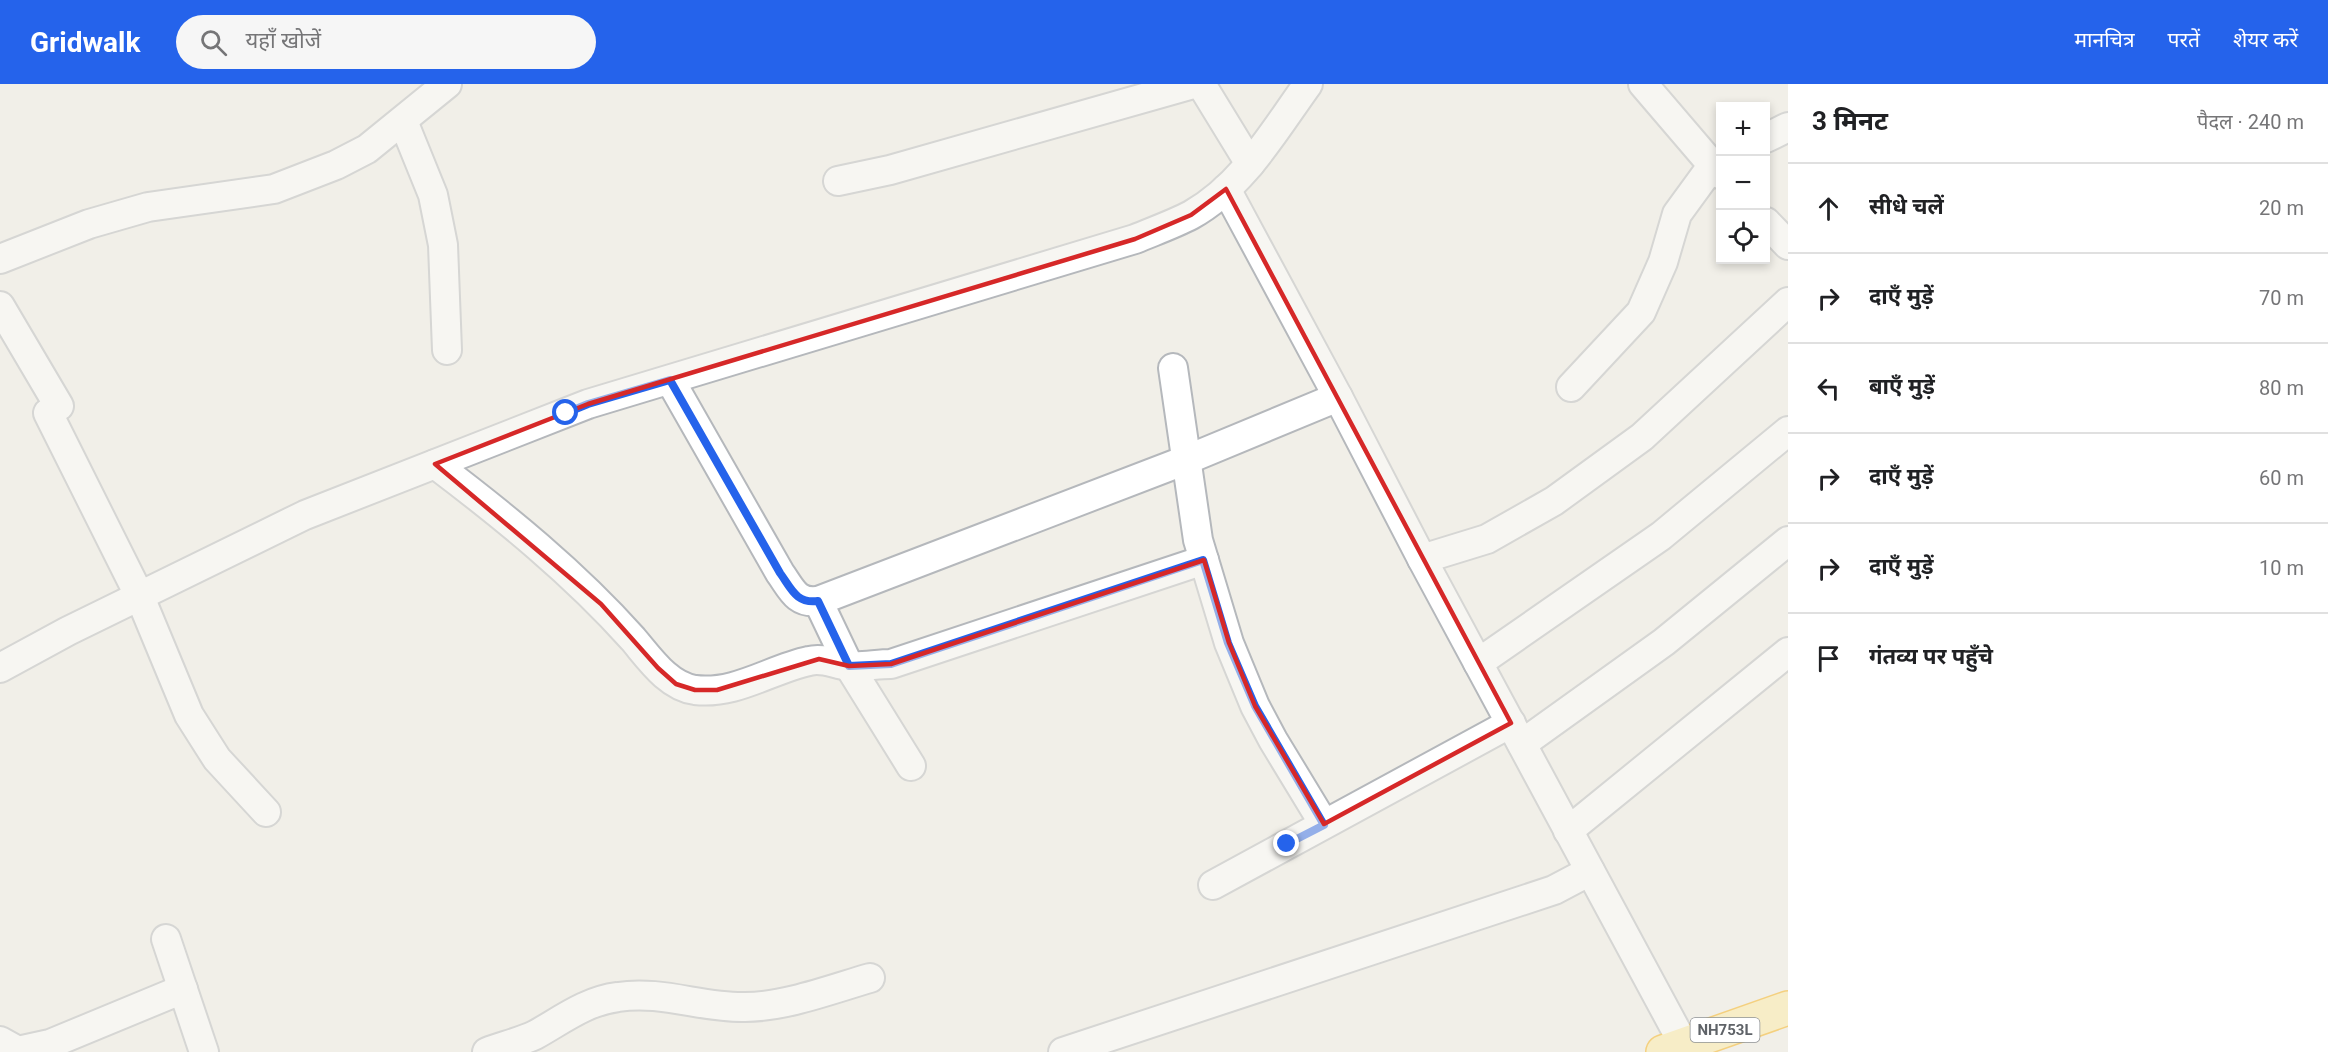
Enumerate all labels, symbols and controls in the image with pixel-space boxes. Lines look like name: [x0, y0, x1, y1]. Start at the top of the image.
search box: [176, 15, 596, 69]
text: Gridwalk: [30, 26, 140, 59]
icon: search: [197, 26, 230, 59]
text: यहाँ खोजें: [245, 28, 321, 53]
text: मानचित्र: [2074, 28, 2135, 52]
text: परतें: [2168, 28, 2200, 52]
text: शेयर करें: [2233, 28, 2298, 52]
map controls: [1716, 102, 1770, 264]
button: +: [1716, 102, 1770, 156]
text: 3 मिनट: [1812, 106, 1888, 136]
text: पैदल · 240 m: [2197, 110, 2304, 134]
button: −: [1716, 156, 1770, 210]
icon: ahead: [1812, 192, 1845, 225]
text: सीधे चलें: [1869, 194, 1944, 219]
text: 20 m: [2259, 196, 2304, 220]
button: locate: [1716, 210, 1770, 264]
icon: right: [1812, 282, 1845, 315]
text: दाएँ मुड़ें: [1869, 284, 1934, 309]
text: 70 m: [2259, 286, 2304, 310]
icon: left: [1812, 372, 1845, 405]
text: बाएँ मुड़ें: [1869, 374, 1935, 399]
text: 80 m: [2259, 376, 2304, 400]
route start: [552, 399, 578, 425]
icon: right: [1812, 462, 1845, 495]
text: दाएँ मुड़ें: [1869, 464, 1934, 489]
text: 60 m: [2259, 466, 2304, 490]
icon: right: [1812, 552, 1845, 585]
text: दाएँ मुड़ें: [1869, 554, 1934, 579]
text: 10 m: [2259, 556, 2304, 580]
icon: arrive: [1812, 642, 1845, 675]
text: गंतव्य पर पहुँचे: [1869, 644, 1993, 669]
route end: [1273, 830, 1299, 856]
road number: NH753L: [1690, 1018, 1760, 1042]

